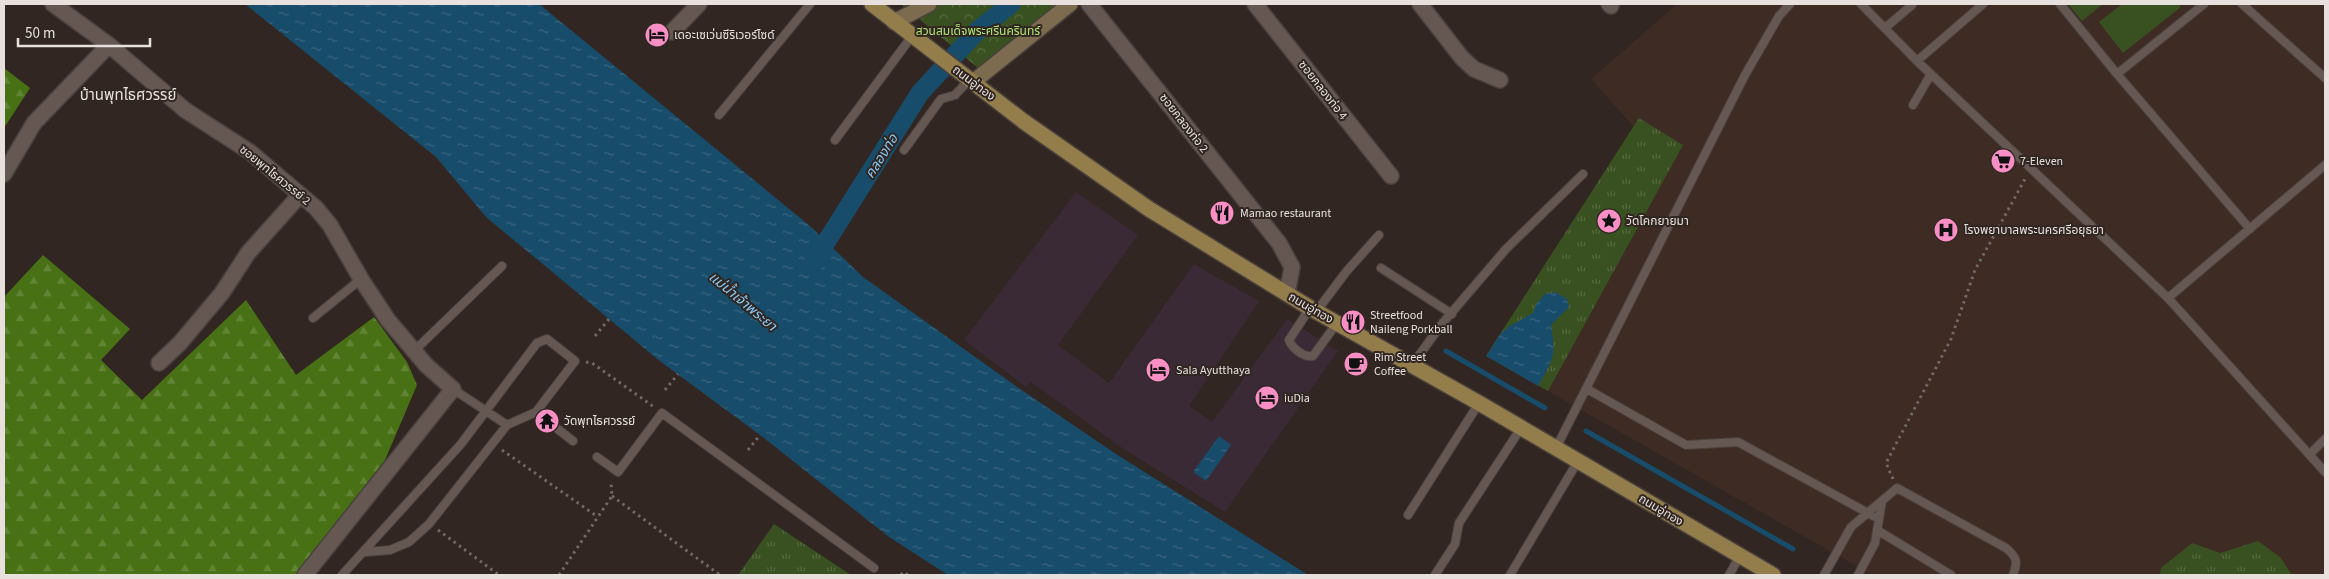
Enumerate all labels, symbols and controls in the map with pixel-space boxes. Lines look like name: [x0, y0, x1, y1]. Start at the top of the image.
scale bar: [18, 15, 150, 47]
hotel icon: เดอะเซเว่นซีริเวอร์ไซด์: [644, 22, 670, 48]
text: 50 m: [25, 23, 55, 44]
park label: สวนสมเด็จพระศรีนครินทร์: [916, 23, 1041, 40]
place label: เดอะเซเว่นซีริเวอร์ไซด์: [674, 27, 775, 44]
street label: ซอยคลองท่อ 4: [1294, 57, 1351, 123]
street label: ถนนอู่ทอง: [949, 62, 999, 105]
district label: บ้านพุทไธศวรรย์: [80, 85, 176, 106]
street label: ซอยคลองท่อ 2: [1155, 90, 1212, 156]
water label: คลองท่อ: [860, 130, 904, 182]
street label: ซอยพุทไธศวรรย์ 2: [236, 141, 314, 209]
supermarket icon: 7-Eleven: [1990, 148, 2016, 174]
place label: 7-Eleven: [2020, 153, 2063, 170]
restaurant icon: Mamao restaurant: [1209, 200, 1235, 226]
place label: Mamao restaurant: [1240, 205, 1331, 222]
place icon: วัดโคกยายมา: [1596, 208, 1622, 234]
place label: วัดโคกยายมา: [1626, 213, 1689, 230]
hospital icon: โรงพยาบาลพระนครศรีอยุธยา: [1933, 217, 1959, 243]
place label: โรงพยาบาลพระนครศรีอยุธยา: [1964, 222, 2104, 239]
water label: แม่น้ำเจ้าพระยา: [704, 267, 782, 337]
street label: ถนนอู่ทอง: [1285, 289, 1336, 328]
place label: Streetfood Naileng Porkball: [1370, 307, 1453, 338]
restaurant icon: Streetfood Naileng Porkball: [1340, 309, 1366, 335]
place label: Rim Street Coffee: [1374, 349, 1426, 380]
cafe icon: Rim Street Coffee: [1343, 351, 1369, 377]
hotel icon: Sala Ayutthaya: [1145, 357, 1171, 383]
place label: Sala Ayutthaya: [1176, 362, 1250, 379]
hotel icon: iuDia: [1254, 385, 1280, 411]
place label: iuDia: [1284, 390, 1310, 407]
temple icon: วัดพุทไธศวรรย์: [534, 408, 560, 434]
place label: วัดพุทไธศวรรย์: [564, 413, 635, 430]
street label: ถนนอู่ทอง: [1635, 490, 1686, 530]

